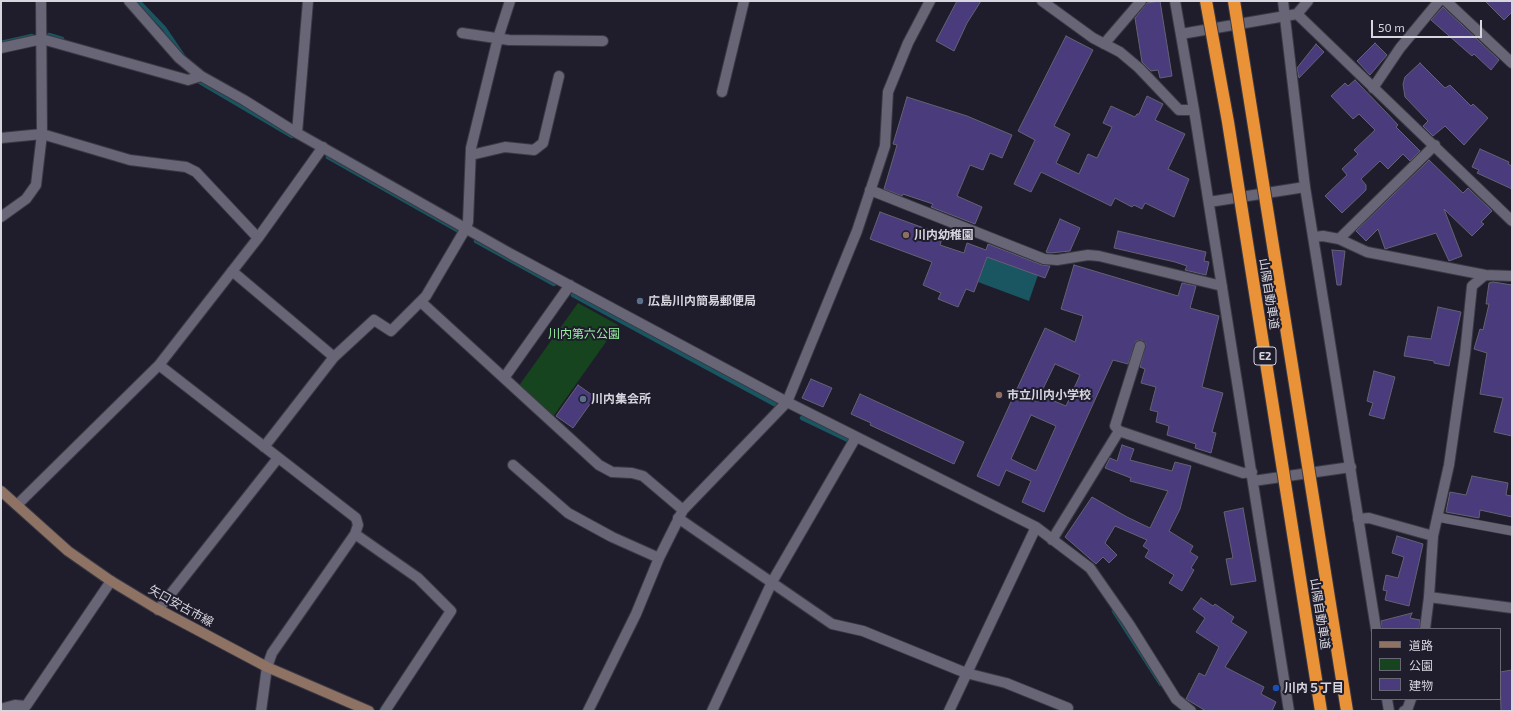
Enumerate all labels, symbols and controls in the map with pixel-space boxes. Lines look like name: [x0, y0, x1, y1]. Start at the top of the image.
scale bar: [1373, 12, 1484, 38]
text: 50 m: [1378, 20, 1405, 34]
place label: 川内幼稚園: [914, 228, 974, 242]
marker: 川内幼稚園: [901, 230, 911, 240]
street label: 山陽自動車道: [1256, 257, 1282, 331]
place label: 広島川内簡易郵便局: [648, 294, 756, 308]
marker: 広島川内簡易郵便局: [635, 296, 645, 306]
park label: 川内第六公園: [548, 327, 620, 341]
road number: E2: [1254, 347, 1276, 365]
place label: 市立川内小学校: [1007, 388, 1091, 402]
marker: 市立川内小学校: [994, 390, 1004, 400]
place label: 川内集会所: [591, 392, 651, 406]
marker: 川内集会所: [578, 394, 588, 404]
street label: 山陽自動車道: [1307, 577, 1333, 651]
street label: 矢口安古市線: [146, 582, 216, 630]
legend: [1371, 628, 1501, 700]
text: 道路: [1409, 638, 1433, 652]
text: 公園: [1409, 658, 1433, 672]
text: 建物: [1409, 678, 1433, 692]
place label: 川内５丁目: [1284, 681, 1344, 695]
marker: 川内５丁目: [1271, 683, 1281, 693]

